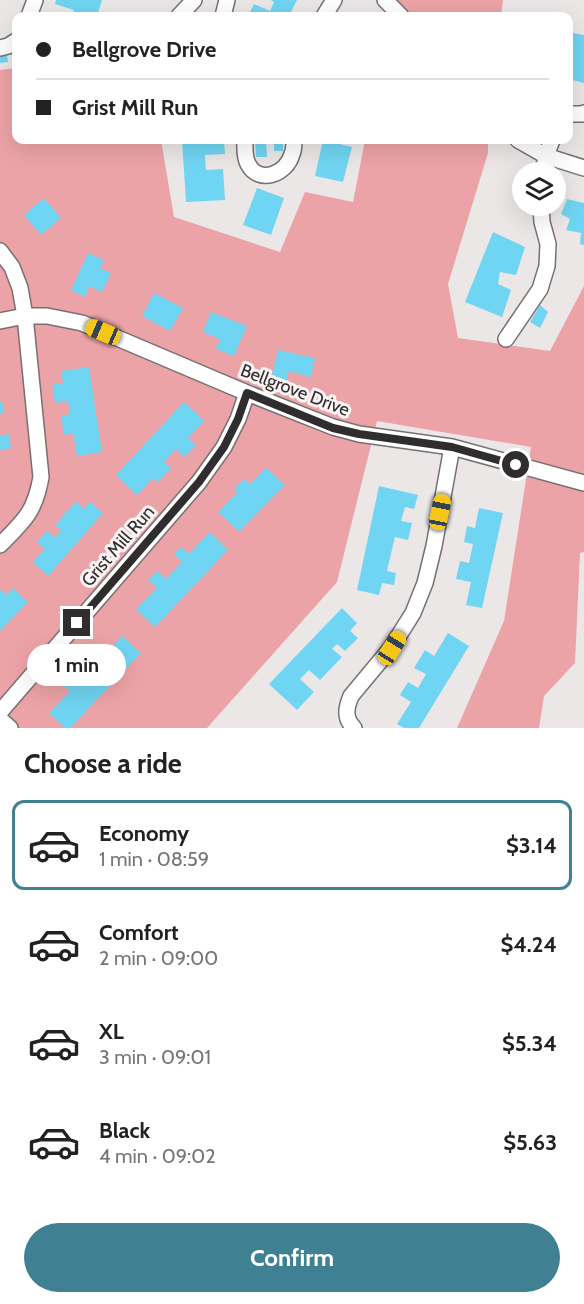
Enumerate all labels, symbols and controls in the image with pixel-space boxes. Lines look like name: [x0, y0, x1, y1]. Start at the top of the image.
text: Bellgrove Drive: [72, 36, 216, 63]
text: Grist Mill Run: [72, 94, 199, 121]
map controls: [512, 162, 566, 216]
button: layers: [512, 162, 566, 216]
car: [83, 317, 123, 347]
street label: Bellgrove Drive: [237, 359, 353, 421]
route start: [502, 451, 529, 478]
car: [428, 493, 452, 531]
street label: Grist Mill Run: [77, 501, 159, 591]
route end: [63, 609, 90, 636]
car: [375, 628, 409, 668]
callout: 1 min: [28, 644, 127, 686]
text: 1 min: [54, 653, 99, 677]
text: Choose a ride: [24, 747, 182, 780]
icon: car: [27, 818, 81, 872]
text: Economy: [99, 820, 189, 847]
text: $3.14: [506, 832, 557, 859]
text: 1 min · 08:59: [99, 847, 209, 871]
icon: car: [27, 917, 81, 971]
text: Comfort: [99, 919, 178, 946]
text: $4.24: [500, 931, 557, 958]
text: 2 min · 09:00: [99, 946, 218, 970]
icon: car: [27, 1016, 81, 1070]
text: XL: [99, 1018, 124, 1045]
text: $5.34: [502, 1030, 557, 1057]
text: 3 min · 09:01: [99, 1045, 211, 1069]
icon: car: [27, 1115, 81, 1169]
text: Black: [99, 1117, 150, 1144]
text: $5.63: [503, 1129, 557, 1156]
text: 4 min · 09:02: [99, 1144, 216, 1168]
button: Confirm: [24, 1223, 560, 1292]

